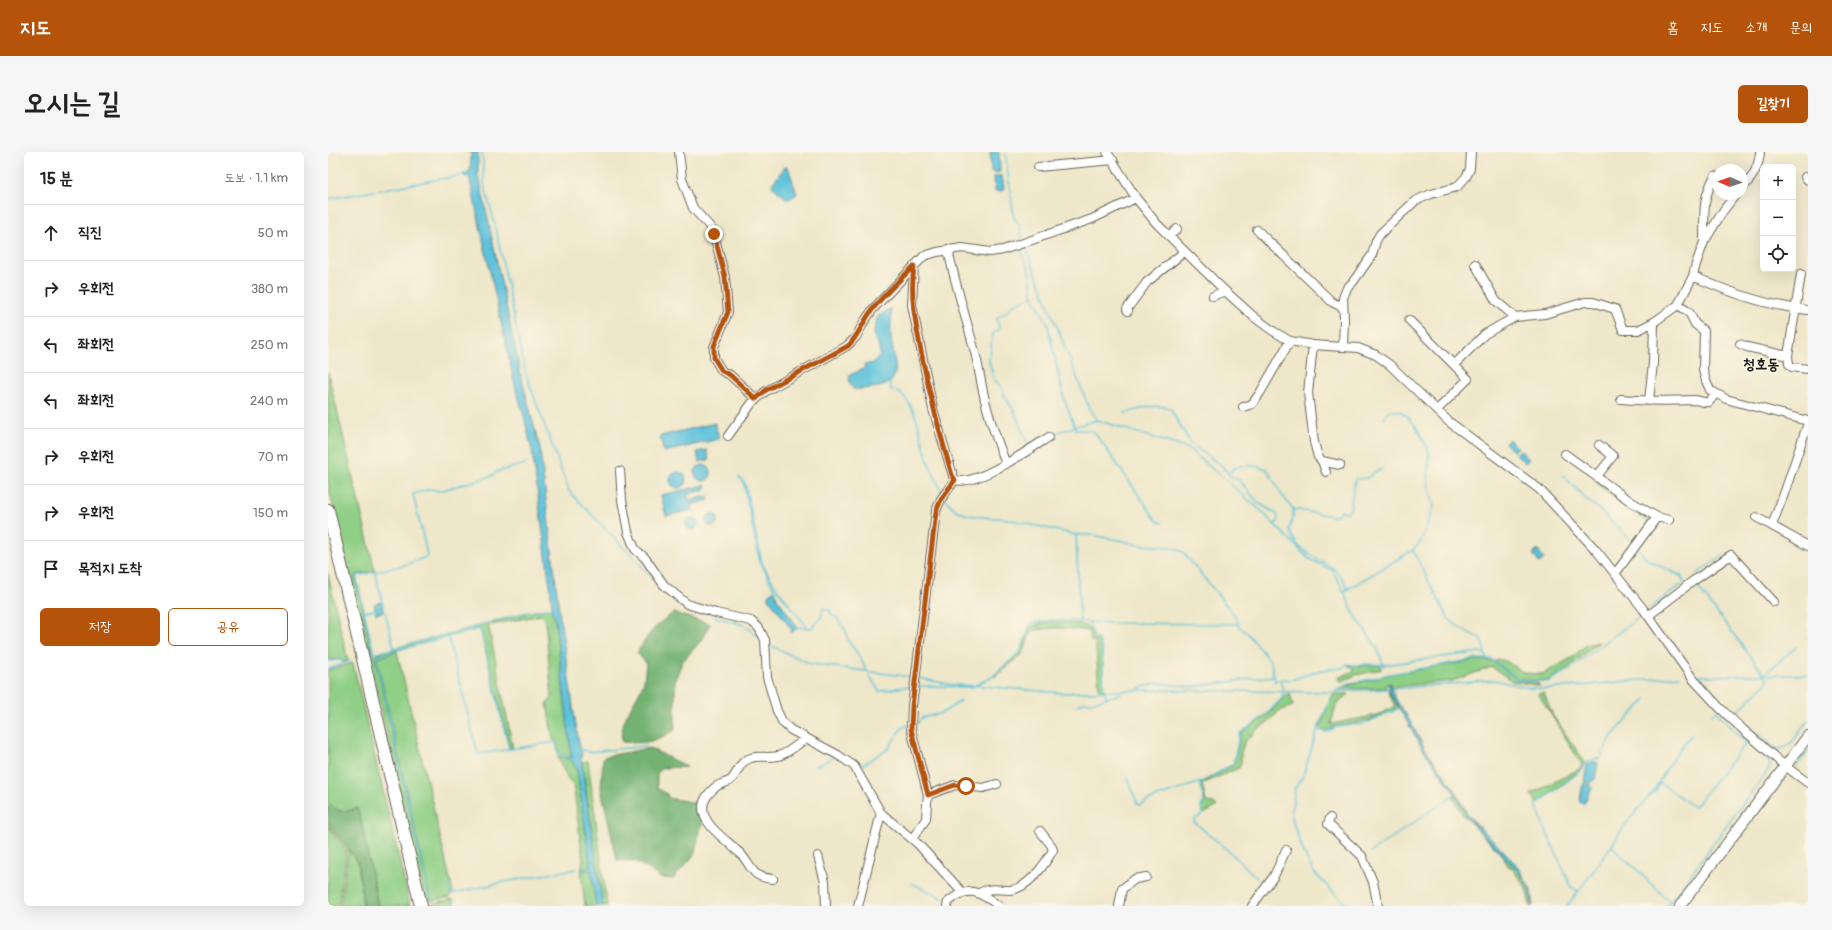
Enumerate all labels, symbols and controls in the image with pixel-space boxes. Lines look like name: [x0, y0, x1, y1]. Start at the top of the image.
text: 지도: [20, 16, 51, 40]
text: 홈: [1667, 19, 1678, 36]
text: 지도: [1700, 19, 1723, 36]
text: 소개: [1745, 19, 1767, 36]
text: 문의: [1789, 19, 1812, 36]
button: 길찾기: [1738, 85, 1808, 123]
text: 오시는 길: [24, 86, 120, 121]
north arrow: [1712, 164, 1748, 200]
map controls: [1760, 164, 1796, 272]
button: +: [1760, 164, 1796, 200]
text: 15 분: [40, 168, 73, 189]
text: 도보 · 1.1 km: [224, 170, 288, 186]
button: −: [1760, 200, 1796, 236]
icon: ahead: [40, 222, 62, 244]
text: 직진: [78, 223, 102, 242]
text: 50 m: [258, 225, 288, 241]
route end: [705, 225, 723, 243]
button: locate: [1760, 236, 1796, 272]
icon: right: [40, 278, 62, 300]
text: 우회전: [78, 279, 114, 298]
text: 380 m: [251, 281, 288, 297]
icon: left: [40, 334, 62, 356]
text: 좌회전: [78, 335, 114, 354]
text: 250 m: [250, 337, 288, 353]
district label: 청호동: [1743, 355, 1779, 374]
icon: left: [40, 390, 62, 412]
text: 좌회전: [78, 391, 114, 410]
text: 240 m: [250, 393, 288, 409]
icon: right: [40, 446, 62, 468]
text: 우회전: [78, 447, 114, 466]
text: 70 m: [258, 449, 288, 465]
icon: right: [40, 502, 62, 524]
text: 우회전: [78, 503, 114, 522]
text: 150 m: [253, 505, 288, 521]
icon: arrive: [40, 558, 62, 580]
text: 목적지 도착: [78, 559, 142, 578]
button: 저장: [40, 608, 160, 646]
button: 공유: [168, 608, 288, 646]
route start: [957, 777, 975, 795]

